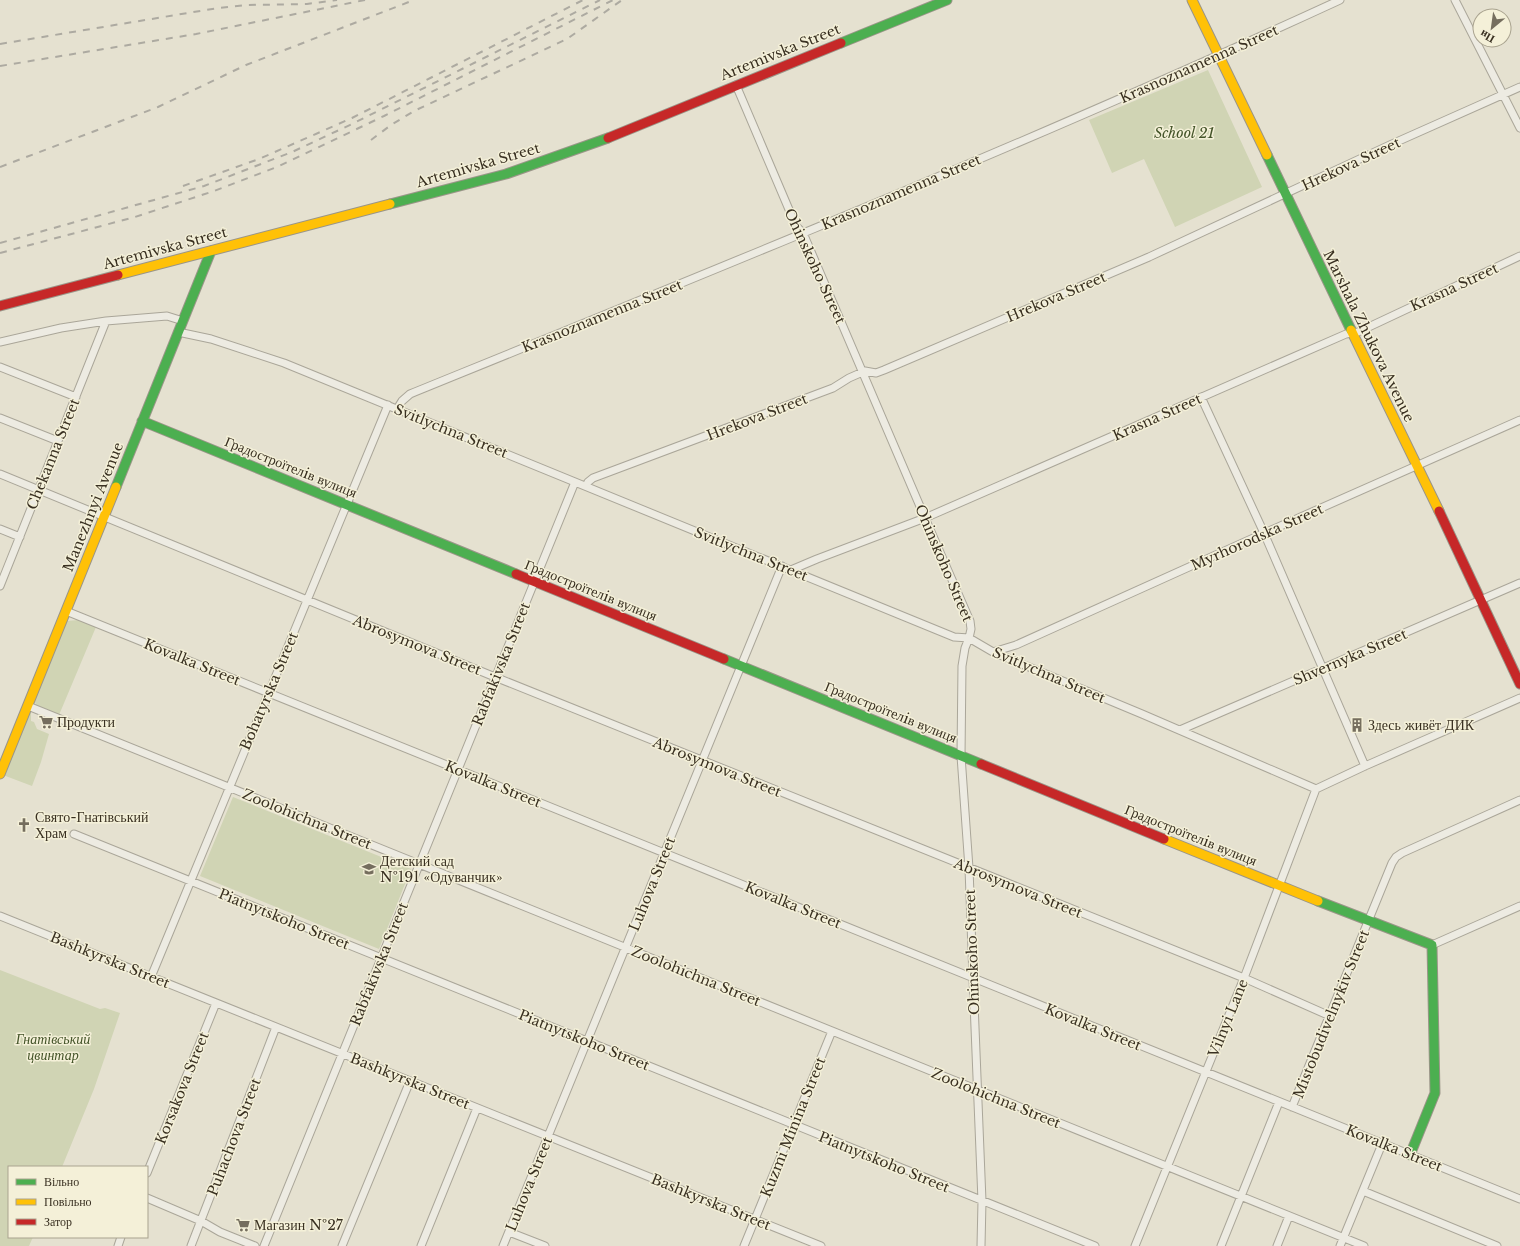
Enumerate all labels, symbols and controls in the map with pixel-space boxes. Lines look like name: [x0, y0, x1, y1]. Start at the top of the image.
north arrow: [1472, 8, 1512, 48]
street label: Artemivska Street: [717, 19, 843, 85]
street label: Krasnoznamenna Street: [1117, 21, 1282, 107]
text: Пн: [1477, 27, 1497, 46]
park label: School 21: [1154, 124, 1214, 142]
street label: Hrekova Street: [1299, 133, 1404, 195]
street label: Artemivska Street: [413, 139, 543, 192]
street label: Krasnoznamenna Street: [818, 150, 984, 234]
street label: Ohinskoho Street: [780, 205, 850, 327]
street label: Artemivska Street: [100, 223, 230, 273]
street label: Marshala Zhukova Avenue: [1319, 247, 1419, 425]
street label: Krasna Street: [1407, 258, 1502, 315]
street label: Hrekova Street: [1003, 268, 1109, 326]
street label: Krasnoznamenna Street: [519, 275, 686, 357]
street label: Hrekova Street: [704, 389, 811, 445]
street label: Krasna Street: [1110, 389, 1205, 445]
street label: Chekanna Street: [22, 395, 84, 512]
street label: Svitlychna Street: [392, 400, 511, 462]
street label: Градостроїтелiв вулиця: [222, 432, 360, 502]
street label: Manezhnyi Avenue: [59, 440, 127, 574]
street label: Myrhorodska Street: [1188, 499, 1327, 574]
street label: Ohinskoho Street: [911, 502, 977, 625]
street label: Svitlychna Street: [692, 523, 811, 585]
street label: Градостроїтелiв вулиця: [522, 555, 660, 625]
street label: Rabfakivska Street: [468, 599, 534, 729]
street label: Abrosymova Street: [349, 611, 484, 679]
street label: Shvernyka Street: [1290, 625, 1410, 689]
street label: Bohatyrska Street: [236, 628, 302, 753]
street label: Kovalka Street: [141, 634, 244, 690]
street label: Svitlychna Street: [990, 643, 1109, 707]
street label: Градостроїтелiв вулиця: [822, 677, 960, 747]
place label: Продукти: [57, 713, 116, 731]
supermarket icon: Продукти: [38, 714, 54, 730]
place label: Здесь живёт ДИК: [1368, 716, 1475, 734]
building icon: Здесь живёт ДИК: [1349, 717, 1365, 733]
street label: Abrosymova Street: [649, 733, 784, 801]
street label: Kovalka Street: [442, 756, 545, 812]
street label: Zoolohichna Street: [240, 785, 375, 853]
street label: Градостроїтелiв вулиця: [1122, 800, 1260, 870]
place label: Свято-Гнатівський Храм: [35, 808, 149, 842]
church icon: Свято-Гнатівський Храм: [16, 817, 32, 833]
street label: Luhova Street: [625, 834, 679, 934]
place label: Детский сад №191 «Одуванчик»: [380, 852, 503, 886]
street label: Abrosymova Street: [950, 854, 1085, 922]
school or university icon: Детский сад №191 «Одуванчик»: [361, 861, 377, 877]
street label: Kovalka Street: [742, 877, 845, 933]
street label: Piatnytskoho Street: [216, 885, 353, 954]
street label: Ohinskoho Street: [961, 888, 983, 1015]
street label: Rabfakivska Street: [346, 899, 412, 1029]
street label: Mistobudivelnykiv Street: [1289, 926, 1373, 1101]
street label: Bashkyrska Street: [48, 928, 173, 992]
street label: Zoolohichna Street: [629, 942, 764, 1010]
street label: Vilnyi Lane: [1204, 976, 1252, 1061]
street label: Kovalka Street: [1042, 999, 1145, 1055]
street label: Piatnytskoho Street: [516, 1006, 653, 1075]
street label: Korsakova Street: [151, 1029, 213, 1147]
park label: Гнатівський цвинтар: [15, 1030, 90, 1064]
street label: Bashkyrska Street: [348, 1049, 473, 1113]
street label: Kuzmi Minina Street: [757, 1054, 830, 1200]
street label: Zoolohichna Street: [929, 1064, 1064, 1132]
street label: Puhachova Street: [203, 1075, 265, 1198]
street label: Kovalka Street: [1343, 1120, 1446, 1176]
street label: Piatnytskoho Street: [816, 1128, 953, 1197]
street label: Luhova Street: [502, 1134, 556, 1234]
legend: [8, 1166, 148, 1238]
street label: Bashkyrska Street: [649, 1170, 774, 1234]
text: Вільно: [44, 1174, 79, 1189]
text: Повільно: [44, 1194, 92, 1209]
text: Затор: [44, 1214, 72, 1229]
place label: Магазин №27: [254, 1216, 344, 1234]
supermarket icon: Магазин №27: [235, 1217, 251, 1233]

